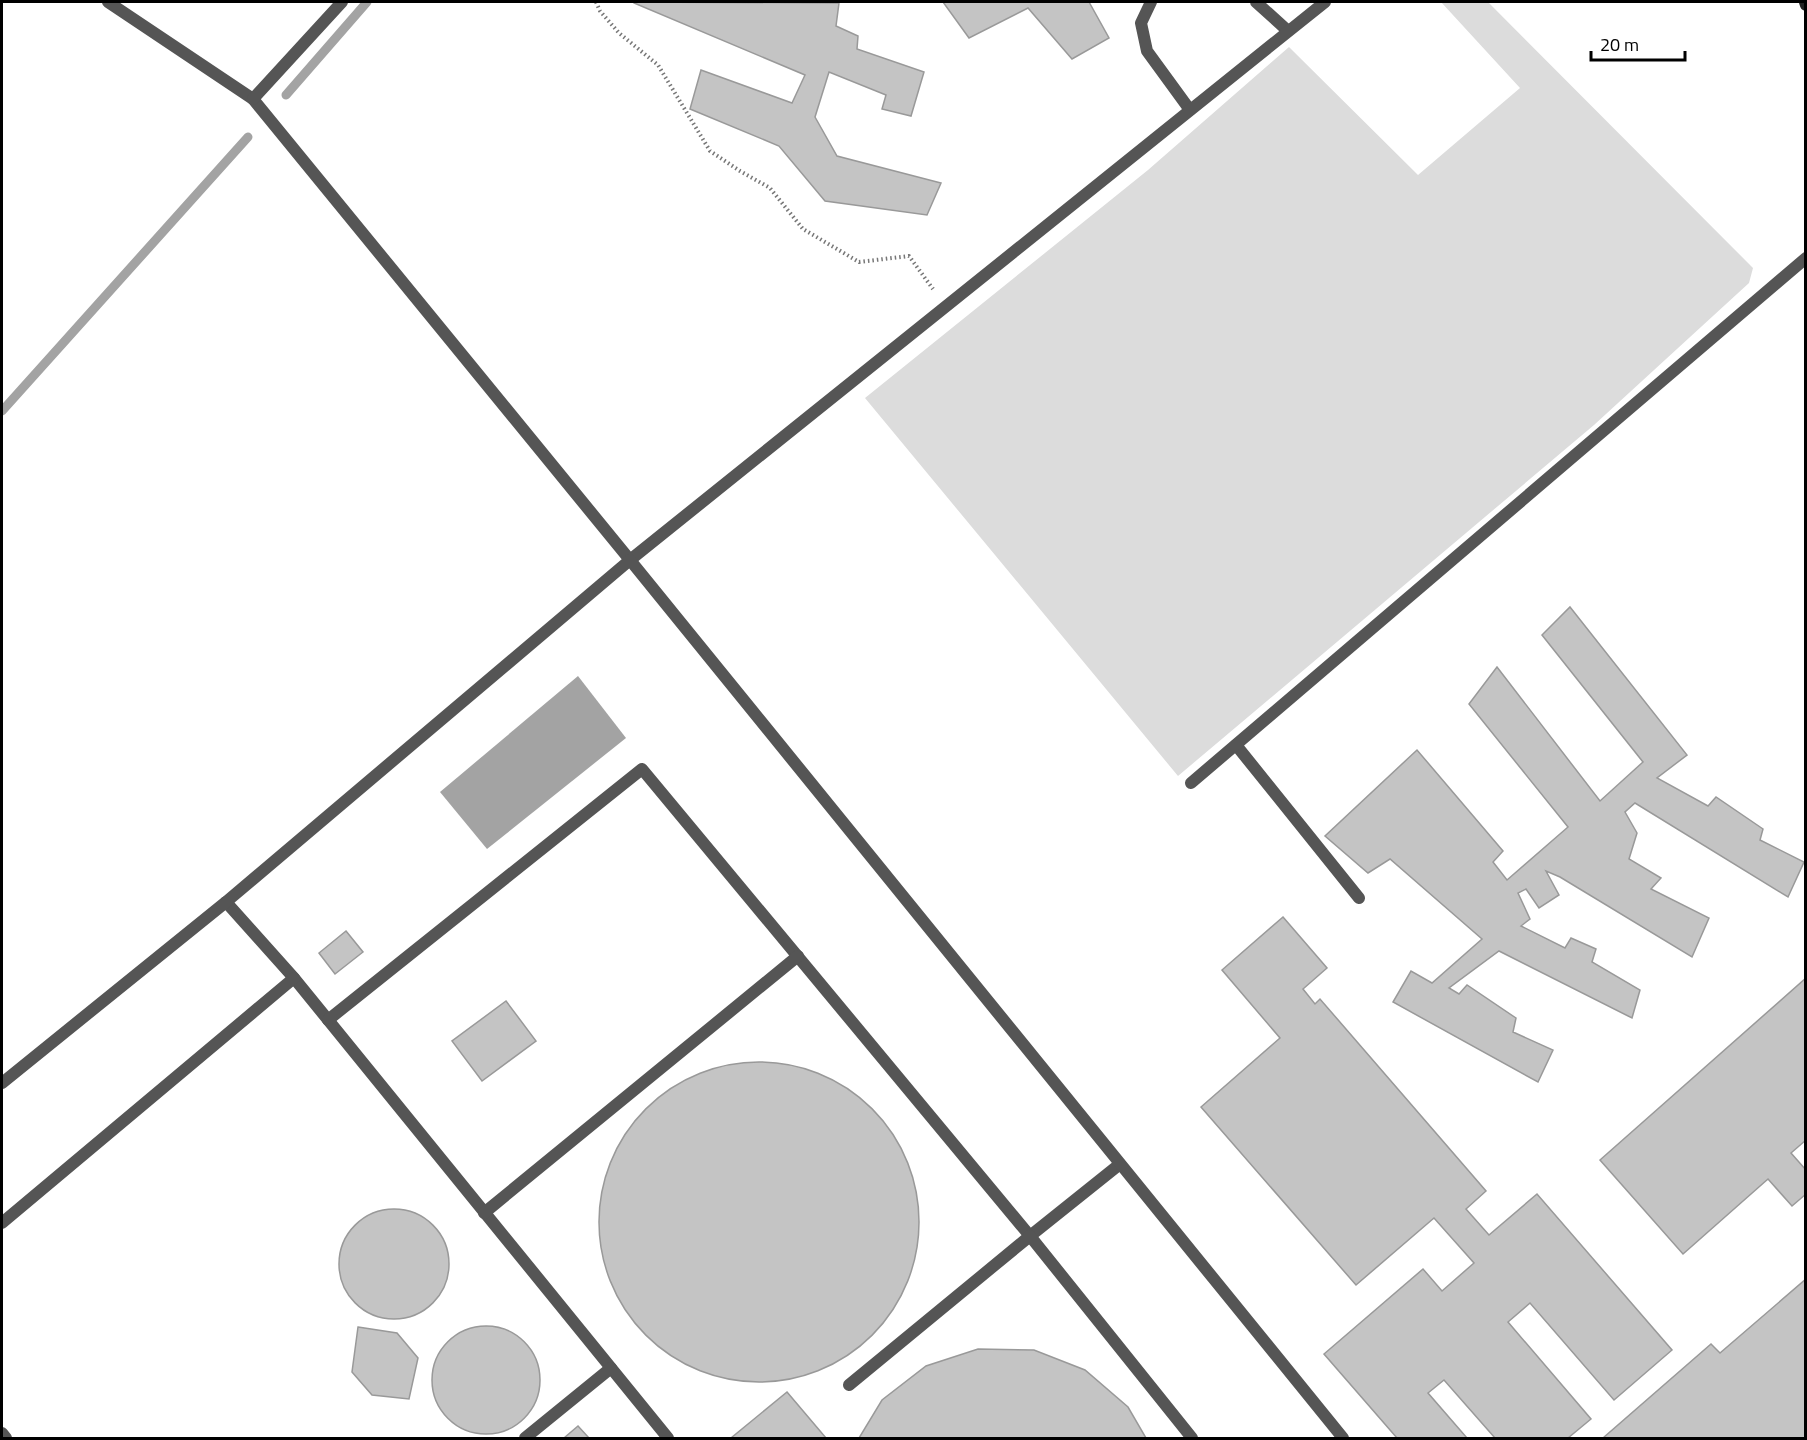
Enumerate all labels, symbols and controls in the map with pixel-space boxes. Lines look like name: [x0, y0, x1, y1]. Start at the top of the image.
scale bar: [1591, 24, 1686, 62]
text: 20 m: [1600, 31, 1639, 58]

